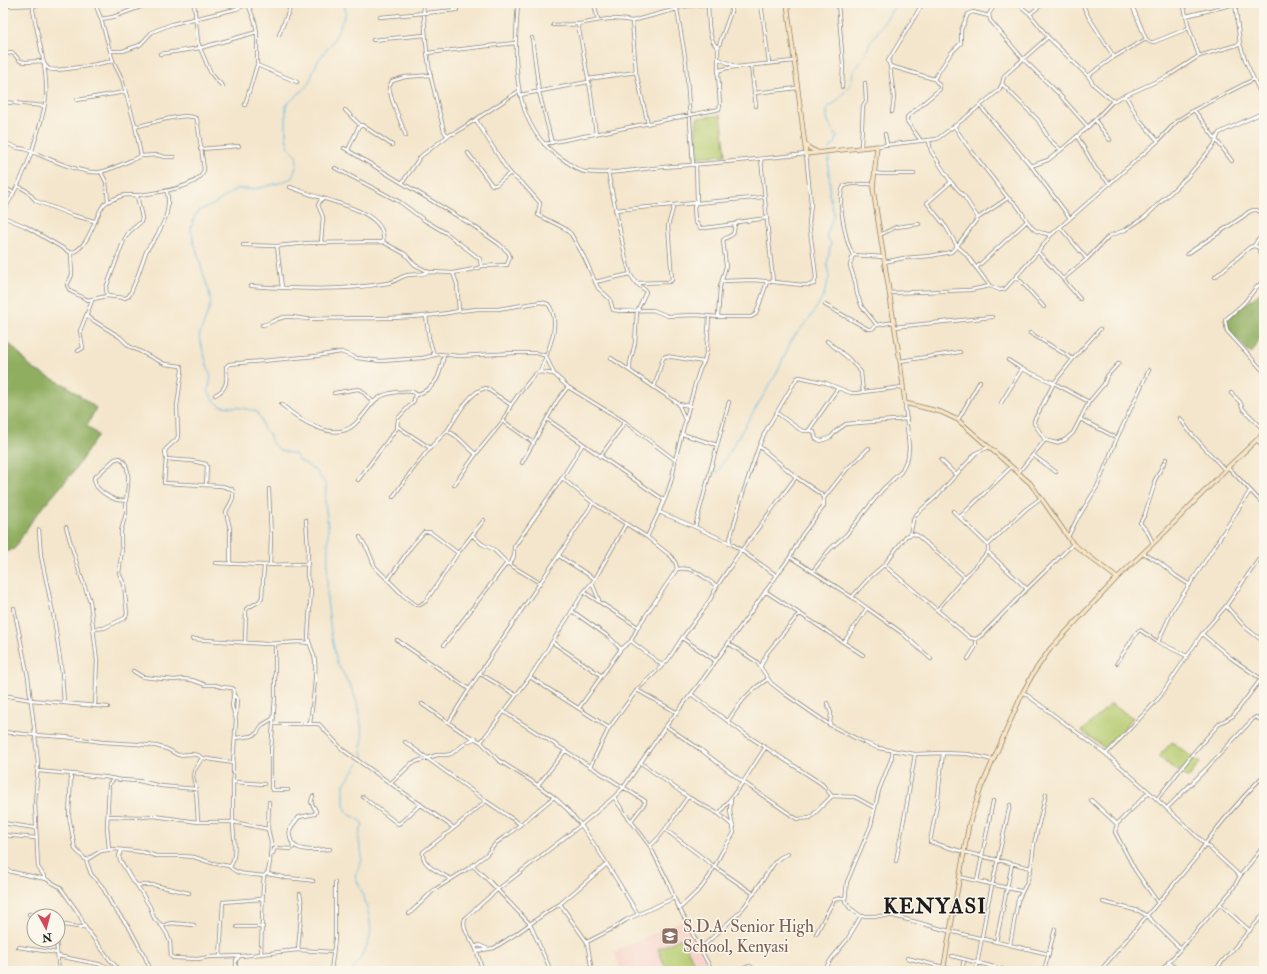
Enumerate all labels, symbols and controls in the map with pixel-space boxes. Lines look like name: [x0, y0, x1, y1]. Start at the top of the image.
district label: KENYASI: [883, 893, 987, 920]
north arrow: [26, 908, 66, 948]
place label: S.D.A. Senior High School, Kenyasi: [683, 916, 814, 958]
school or university icon: S.D.A. Senior High School, Kenyasi: [660, 926, 680, 946]
text: N: [40, 930, 54, 945]

